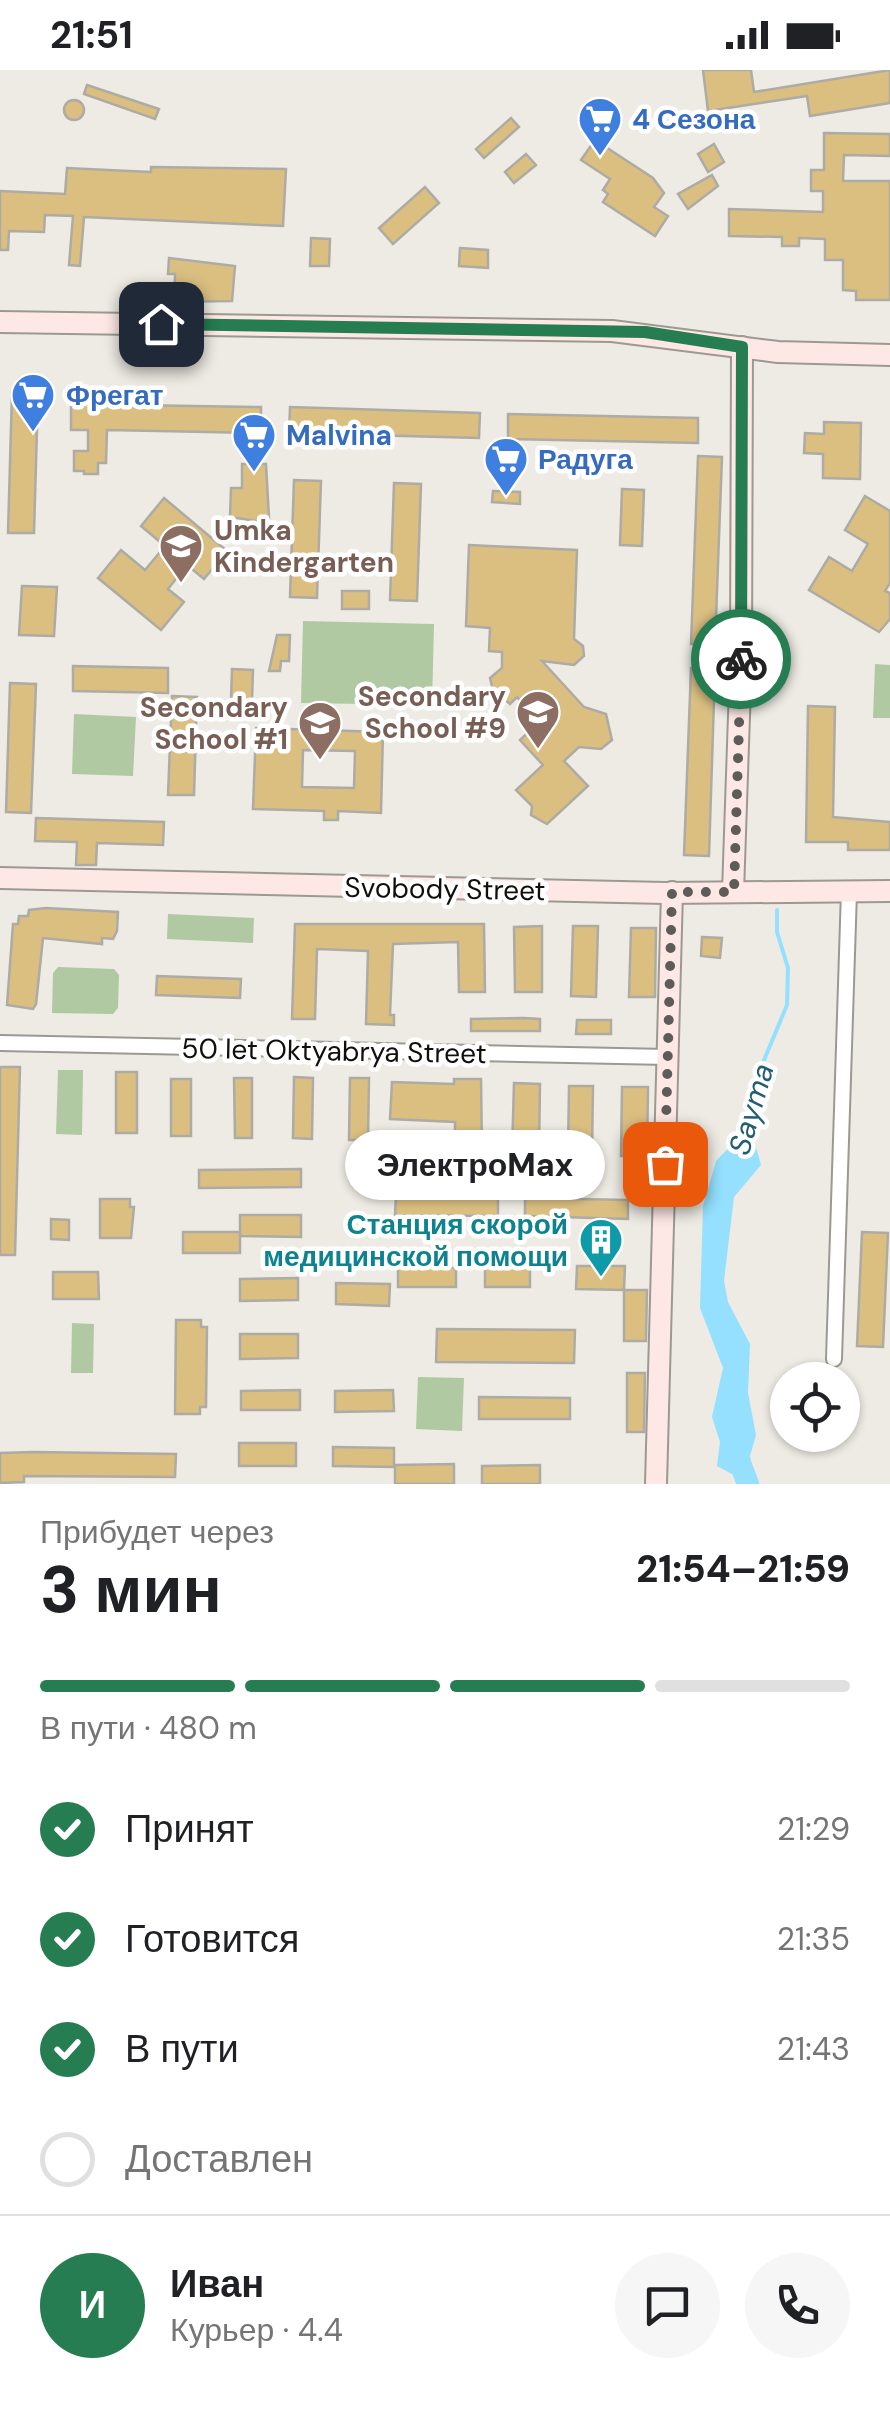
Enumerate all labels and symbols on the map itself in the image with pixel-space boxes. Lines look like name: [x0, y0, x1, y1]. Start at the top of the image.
supermarket icon: 4 Сезона: [577, 96, 623, 157]
place label: 4 Сезона: [632, 101, 756, 138]
pin: [119, 282, 204, 367]
supermarket icon: Фрегат: [10, 372, 56, 433]
place label: Фрегат: [66, 377, 164, 414]
supermarket icon: Malvina: [231, 412, 277, 473]
place label: Malvina: [286, 417, 392, 454]
supermarket icon: Радуга: [483, 436, 529, 497]
place label: Радуга: [538, 441, 633, 478]
place label: Umka Kindergarten: [214, 512, 394, 581]
school or university icon: Umka Kindergarten: [158, 523, 204, 584]
courier: [691, 609, 791, 709]
place label: Secondary School #9: [358, 678, 506, 747]
place label: Secondary School #1: [140, 689, 288, 758]
school or university icon: Secondary School #9: [515, 689, 561, 750]
school or university icon: Secondary School #1: [297, 700, 343, 761]
street label: Svobody Street: [344, 869, 546, 909]
street label: 50 let Oktyabrya Street: [181, 1030, 487, 1072]
water label: Sayma: [719, 1059, 783, 1159]
pin: [623, 1122, 708, 1207]
callout: ЭлектроMax: [345, 1129, 605, 1199]
place label: Станция скорой медицинской помощи: [263, 1206, 568, 1275]
building icon: Станция скорой медицинской помощи: [578, 1217, 624, 1278]

